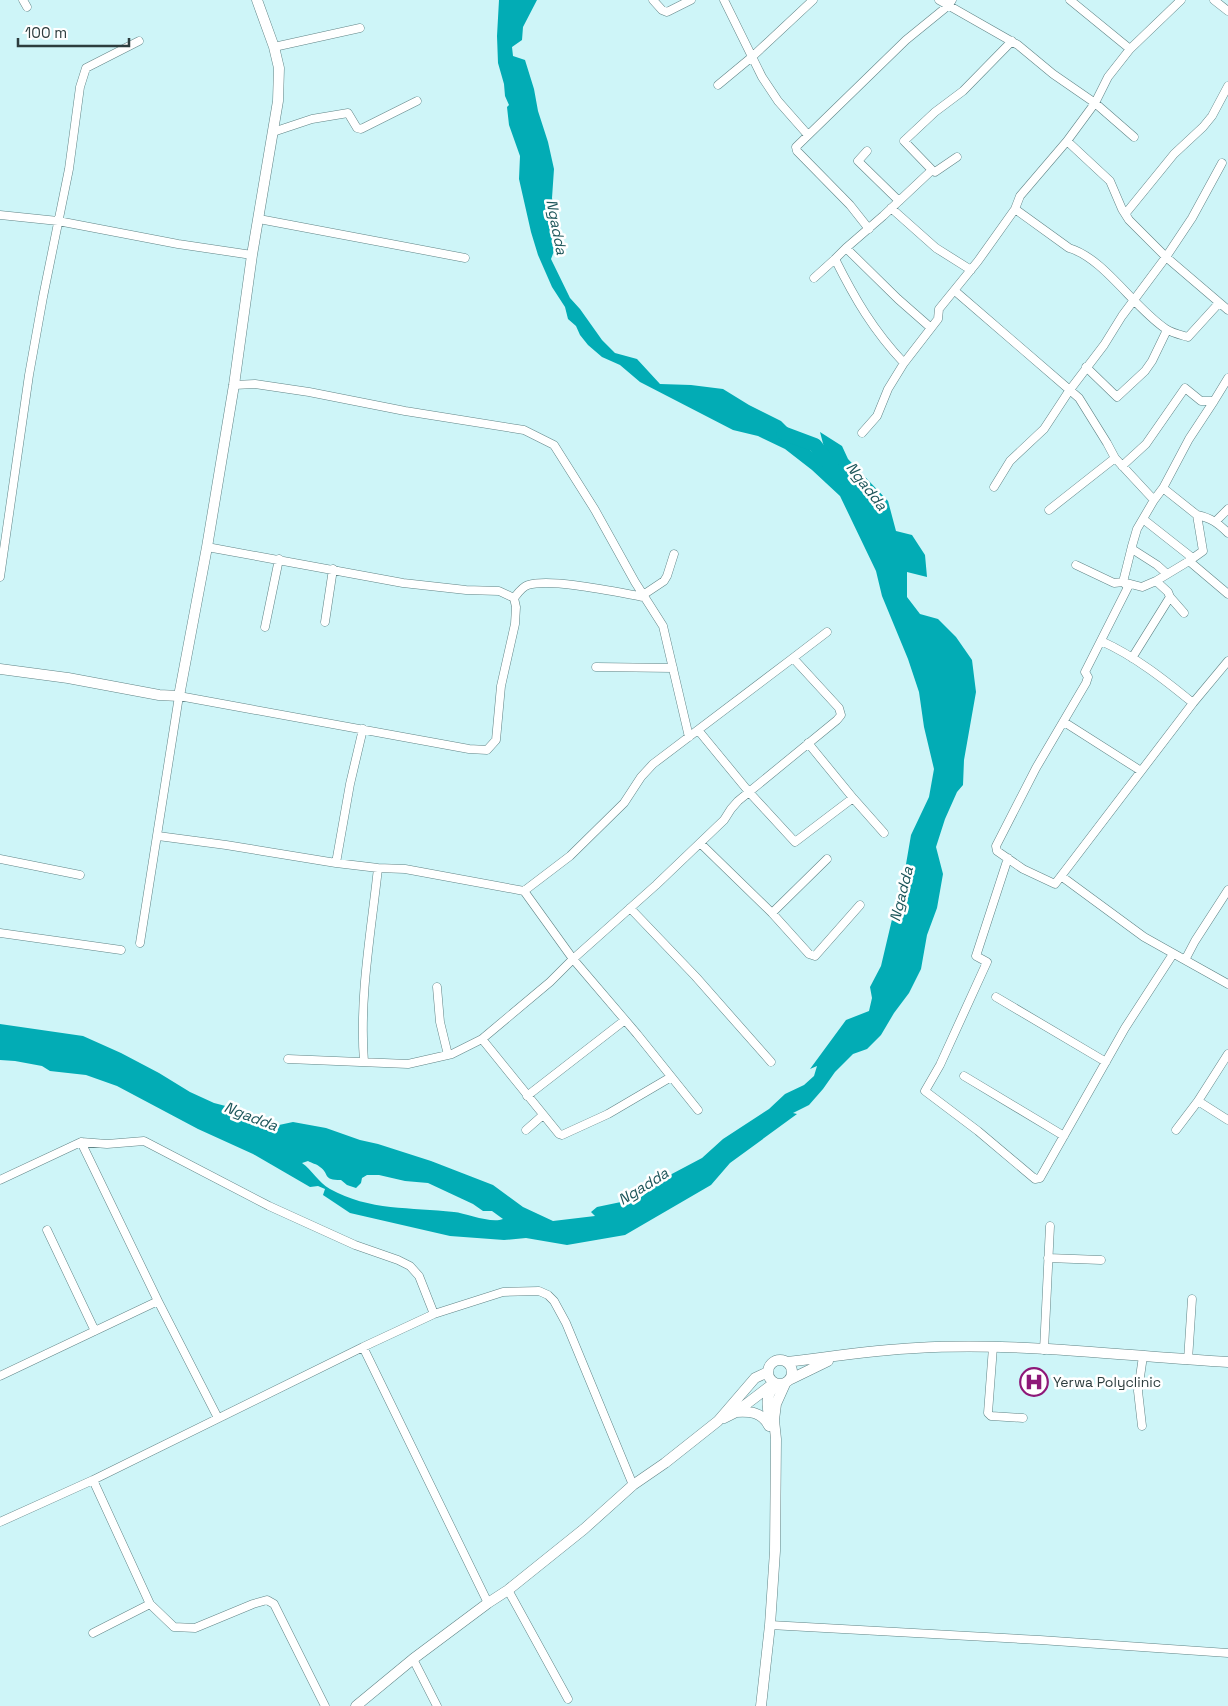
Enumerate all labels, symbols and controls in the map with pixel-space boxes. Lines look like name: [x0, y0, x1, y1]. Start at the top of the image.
scale bar: [18, 15, 129, 47]
text: 100 m: [25, 23, 67, 42]
water label: Ngadda: [542, 198, 572, 257]
water label: Ngadda: [842, 458, 892, 514]
water label: Ngadda: [885, 864, 917, 923]
water label: Ngadda: [221, 1097, 281, 1135]
water label: Ngadda: [614, 1163, 672, 1209]
hospital icon: Yerwa Polyclinic: [1019, 1367, 1049, 1397]
place label: Yerwa Polyclinic: [1053, 1373, 1161, 1391]

